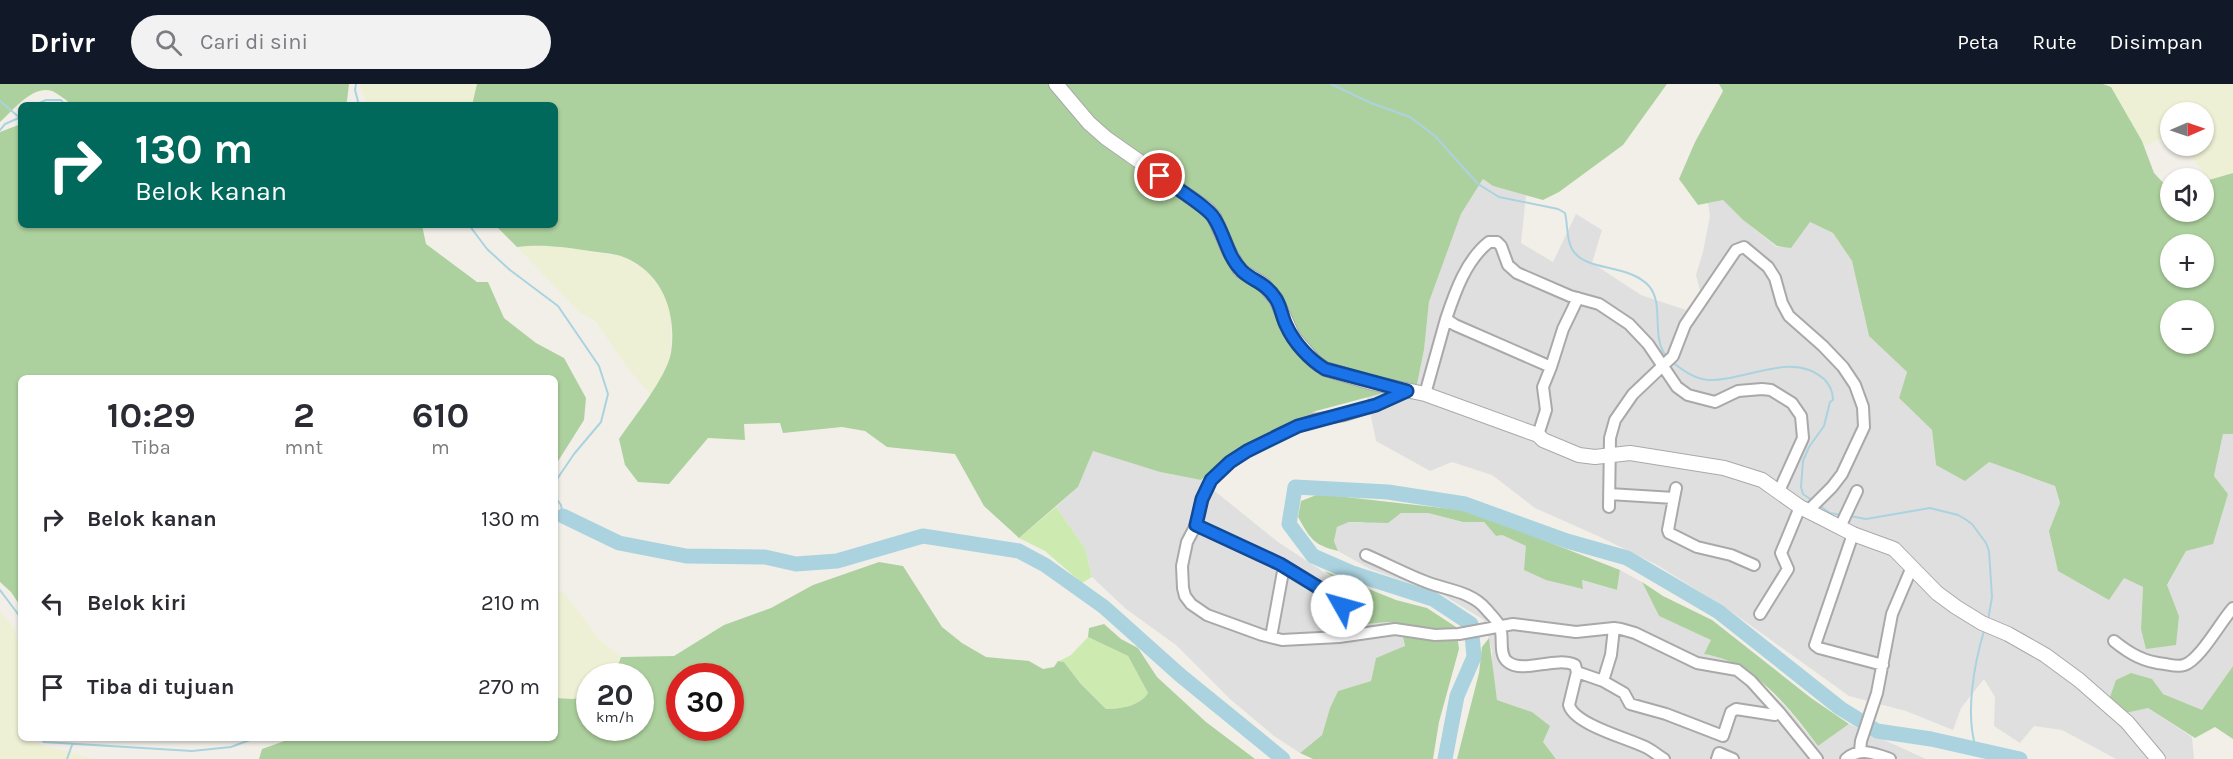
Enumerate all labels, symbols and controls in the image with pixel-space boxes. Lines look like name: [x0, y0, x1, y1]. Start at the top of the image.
search box: [131, 15, 551, 69]
text: Drivr: [30, 26, 95, 59]
icon: search: [152, 26, 185, 59]
text: Cari di sini: [200, 29, 308, 55]
text: Peta: [1957, 30, 1999, 54]
text: Rute: [2032, 30, 2076, 54]
text: Disimpan: [2109, 30, 2203, 54]
north arrow: [2160, 102, 2214, 156]
map controls: [2160, 102, 2214, 354]
text: 130 m: [135, 124, 253, 174]
icon: right: [36, 126, 114, 204]
pin: [1134, 150, 1185, 201]
icon: arrive: [1143, 159, 1176, 192]
button: sound: [2160, 168, 2214, 222]
text: Belok kanan: [135, 175, 287, 207]
button: +: [2160, 234, 2214, 288]
button: −: [2160, 300, 2214, 354]
text: 10:29: [107, 394, 196, 436]
text: 2: [293, 394, 315, 436]
text: 610: [412, 394, 469, 436]
text: Tiba: [132, 436, 171, 459]
text: mnt: [285, 436, 323, 459]
text: m: [431, 436, 450, 459]
icon: right: [36, 503, 69, 536]
text: Belok kanan: [87, 506, 217, 532]
text: 130 m: [481, 506, 540, 532]
position arrow: [1310, 574, 1374, 638]
icon: left: [36, 587, 69, 620]
text: Belok kiri: [87, 590, 187, 616]
text: 210 m: [481, 590, 540, 616]
speed limit sign: 30: [666, 663, 744, 741]
icon: arrive: [36, 671, 69, 704]
text: Tiba di tujuan: [87, 674, 234, 700]
text: 270 m: [478, 674, 540, 700]
text: 20: [596, 677, 634, 713]
text: km/h: [596, 708, 634, 726]

